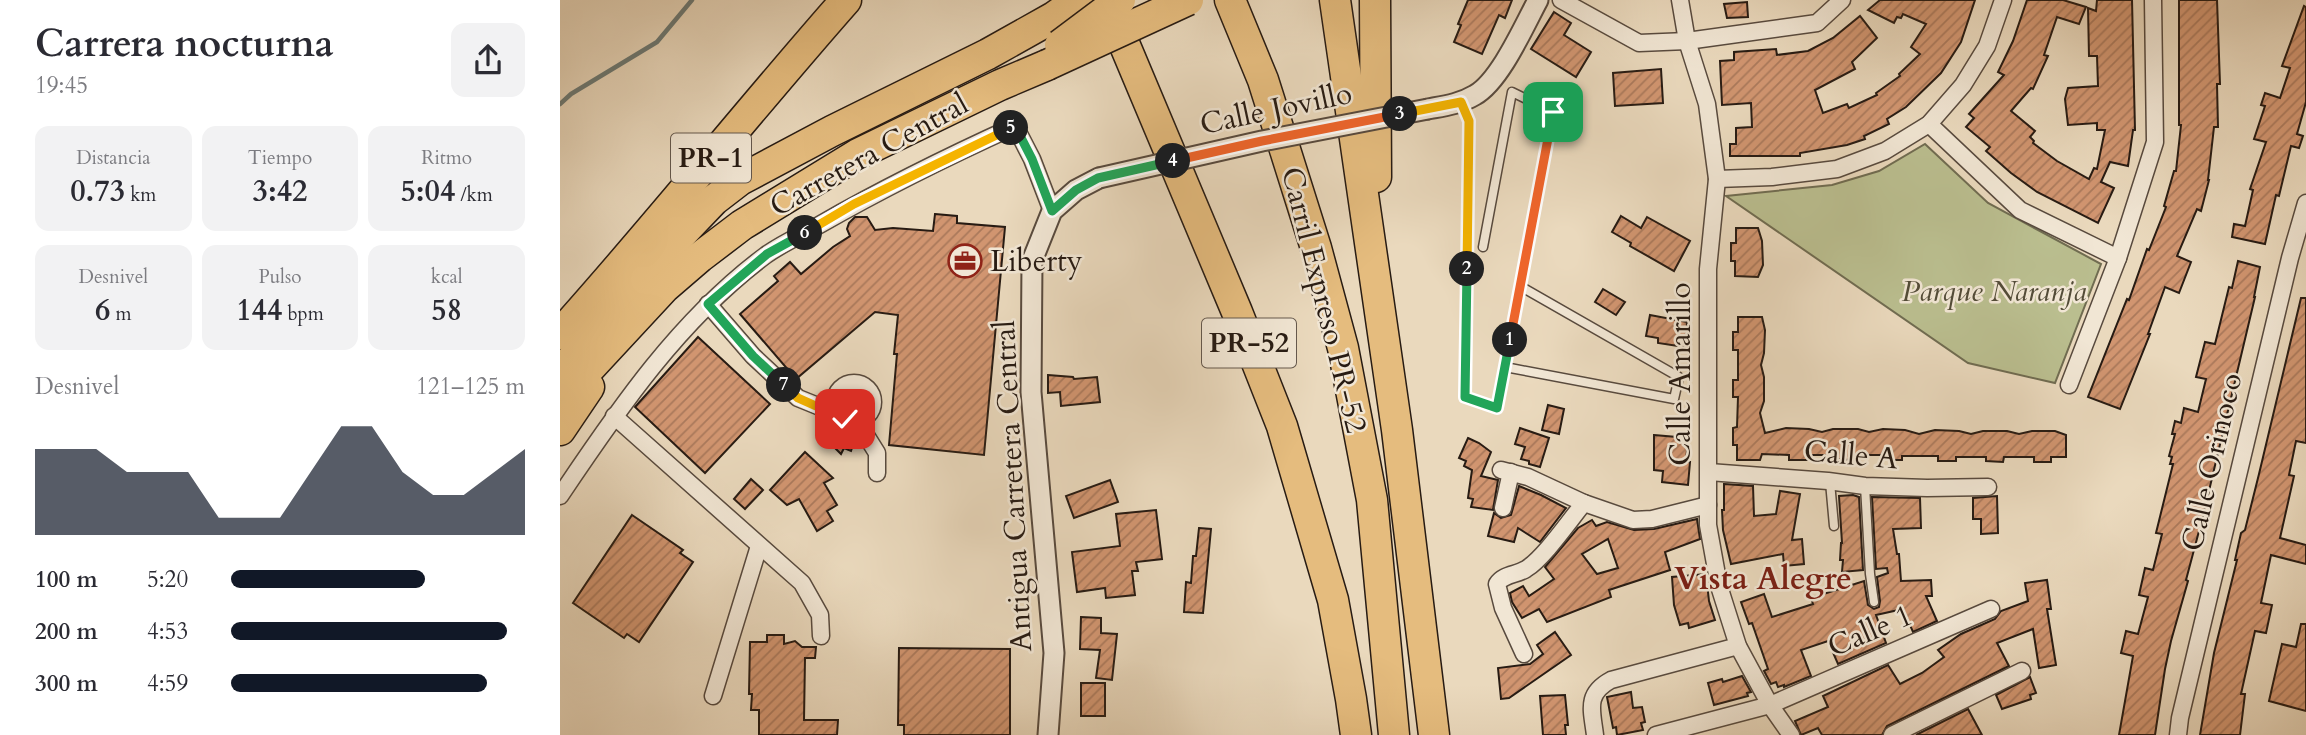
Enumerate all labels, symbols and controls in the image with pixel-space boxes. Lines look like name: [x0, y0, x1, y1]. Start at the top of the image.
text: Carrera nocturna: [35, 18, 334, 70]
button: share: [451, 23, 525, 97]
text: 19:45: [35, 70, 88, 101]
street label: Calle Jovillo: [1196, 73, 1356, 145]
pin: [1523, 82, 1583, 142]
street label: Carretera Central: [762, 83, 976, 227]
icon: arrive: [1534, 93, 1572, 131]
pin: 3: [1382, 96, 1418, 132]
text: 3: [1395, 100, 1404, 126]
pin: 5: [994, 110, 1028, 146]
text: 5: [1006, 114, 1015, 140]
road number: PR-1: [671, 134, 751, 182]
pin: 4: [1156, 144, 1190, 178]
text: Distancia: [76, 145, 151, 171]
text: Tiempo: [248, 145, 312, 171]
text: Ritmo: [421, 145, 472, 171]
text: 4: [1168, 147, 1177, 173]
street label: Carril Expreso PR-52: [1271, 163, 1377, 437]
text: 0.73: [70, 171, 125, 212]
text: 3:42: [253, 171, 307, 212]
text: 5:04: [401, 171, 455, 212]
text: km: [125, 182, 156, 208]
text: /km: [455, 182, 493, 208]
pin: 6: [788, 216, 822, 250]
text: 6: [800, 219, 809, 245]
place label: Liberty: [990, 241, 1083, 282]
office icon: Liberty: [946, 242, 984, 280]
pin: 2: [1450, 252, 1485, 286]
text: 2: [1462, 255, 1471, 281]
text: Desnivel: [79, 264, 148, 290]
text: Pulso: [258, 264, 302, 290]
text: kcal: [431, 264, 463, 290]
park label: Parque Naranja: [1901, 271, 2087, 312]
street label: Calle Amarillo: [1660, 282, 1701, 466]
text: 6: [95, 290, 110, 331]
text: 144: [236, 290, 282, 331]
text: 58: [431, 290, 462, 331]
text: m: [110, 301, 132, 327]
text: bpm: [282, 301, 324, 327]
road number: PR-52: [1202, 318, 1296, 368]
street label: Antigua Carretera Central: [984, 319, 1042, 653]
pin: 1: [1492, 322, 1528, 358]
text: 1: [1505, 326, 1514, 352]
pin: 7: [766, 368, 802, 402]
street label: Calle Orinoco: [2172, 369, 2252, 555]
text: Desnivel: [35, 371, 119, 402]
text: 121–125 m: [416, 371, 525, 402]
text: 7: [779, 371, 788, 397]
pin: [815, 389, 875, 449]
icon: check: [826, 400, 864, 438]
street label: Calle A: [1802, 430, 1900, 480]
district label: Vista Alegre: [1674, 557, 1852, 601]
text: 100 m: [35, 564, 98, 595]
text: 5:20: [147, 564, 188, 595]
street label: Calle 1: [1821, 595, 1919, 667]
text: 200 m: [35, 616, 98, 647]
text: 4:53: [147, 616, 188, 647]
text: 300 m: [35, 668, 98, 699]
text: 4:59: [147, 668, 188, 699]

